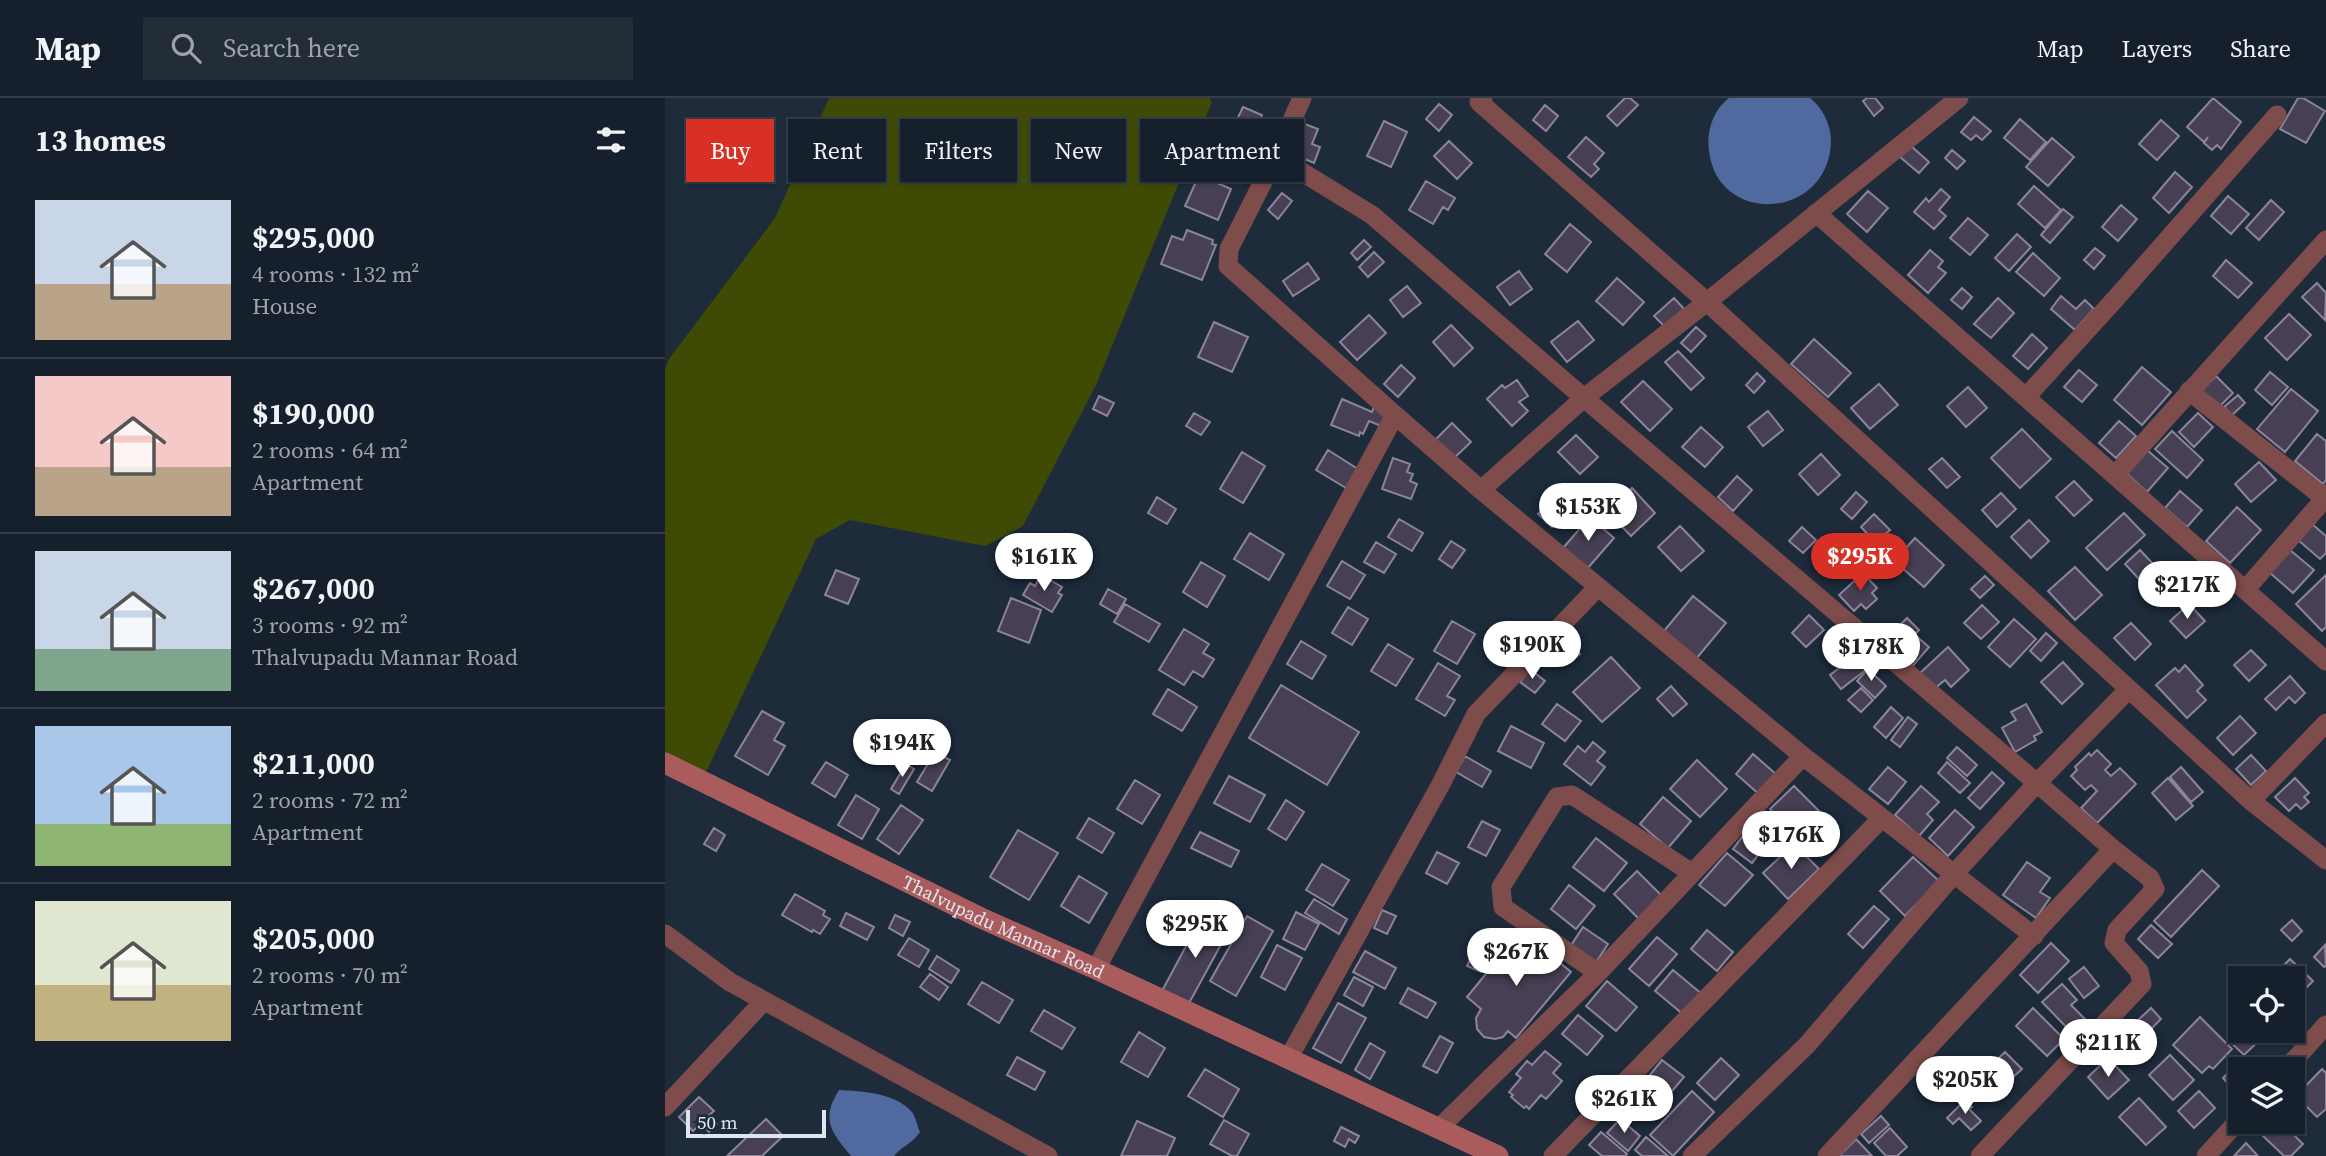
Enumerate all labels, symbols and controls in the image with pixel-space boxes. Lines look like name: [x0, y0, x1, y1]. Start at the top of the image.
search box: [143, 17, 633, 80]
text: Map: [35, 26, 101, 71]
icon: search: [167, 29, 205, 67]
text: Search here: [223, 30, 360, 66]
text: Map: [2037, 32, 2084, 65]
text: Layers: [2122, 32, 2192, 65]
text: Share: [2230, 32, 2291, 65]
chip: Buy: [686, 119, 774, 182]
chip: Rent: [788, 119, 886, 182]
chip: Filters: [900, 119, 1017, 182]
chip: New: [1031, 119, 1126, 182]
chip: Apartment: [1140, 119, 1304, 182]
text: 13 homes: [35, 120, 166, 161]
icon: filters: [592, 121, 630, 159]
text: $295,000: [252, 217, 375, 258]
icon: home: [91, 228, 175, 312]
text: 4 rooms · 132 m²: [252, 258, 419, 290]
text: House: [252, 290, 317, 322]
text: $190,000: [252, 393, 375, 434]
icon: home: [91, 404, 175, 488]
text: 2 rooms · 64 m²: [252, 434, 408, 466]
text: Apartment: [252, 466, 363, 498]
pin: $153K: [1539, 484, 1637, 543]
text: $153K: [1555, 490, 1621, 522]
pin: $161K: [995, 533, 1093, 593]
pin: $295K: [1811, 533, 1909, 593]
text: $161K: [1011, 540, 1077, 572]
text: $295K: [1827, 540, 1893, 572]
pin: $217K: [2138, 561, 2236, 621]
text: $267,000: [252, 568, 375, 609]
text: $217K: [2154, 568, 2220, 600]
icon: home: [91, 579, 175, 663]
text: 3 rooms · 92 m²: [252, 609, 408, 641]
pin: $190K: [1483, 622, 1581, 681]
pin: $178K: [1822, 624, 1920, 683]
text: $190K: [1499, 628, 1565, 660]
text: $178K: [1838, 630, 1904, 662]
text: Thalvupadu Mannar Road: [252, 641, 518, 673]
pin: $194K: [853, 720, 951, 779]
text: $194K: [869, 726, 935, 758]
text: $211,000: [252, 743, 375, 784]
icon: home: [91, 754, 175, 838]
text: 2 rooms · 72 m²: [252, 784, 408, 816]
pin: $176K: [1742, 812, 1840, 871]
text: Apartment: [252, 816, 363, 848]
text: $176K: [1758, 818, 1824, 850]
street label: Thalvupadu Mannar Road: [898, 868, 1109, 984]
pin: $295K: [1146, 900, 1244, 960]
text: $295K: [1162, 907, 1228, 939]
text: $205,000: [252, 918, 375, 959]
pin: $267K: [1467, 928, 1565, 988]
icon: home: [91, 929, 175, 1013]
text: $267K: [1483, 935, 1549, 967]
text: 2 rooms · 70 m²: [252, 959, 408, 991]
map controls: [2228, 966, 2305, 1134]
button: locate: [2228, 966, 2305, 1043]
text: Apartment: [252, 991, 363, 1023]
pin: $211K: [2059, 1020, 2157, 1079]
text: $211K: [2075, 1026, 2141, 1058]
pin: $205K: [1916, 1056, 2014, 1116]
button: layers: [2228, 1057, 2305, 1134]
text: $205K: [1932, 1063, 1998, 1095]
pin: $261K: [1575, 1076, 1673, 1135]
text: $261K: [1591, 1082, 1657, 1114]
scale bar: [686, 1107, 826, 1139]
text: 50 m: [697, 1109, 738, 1135]

